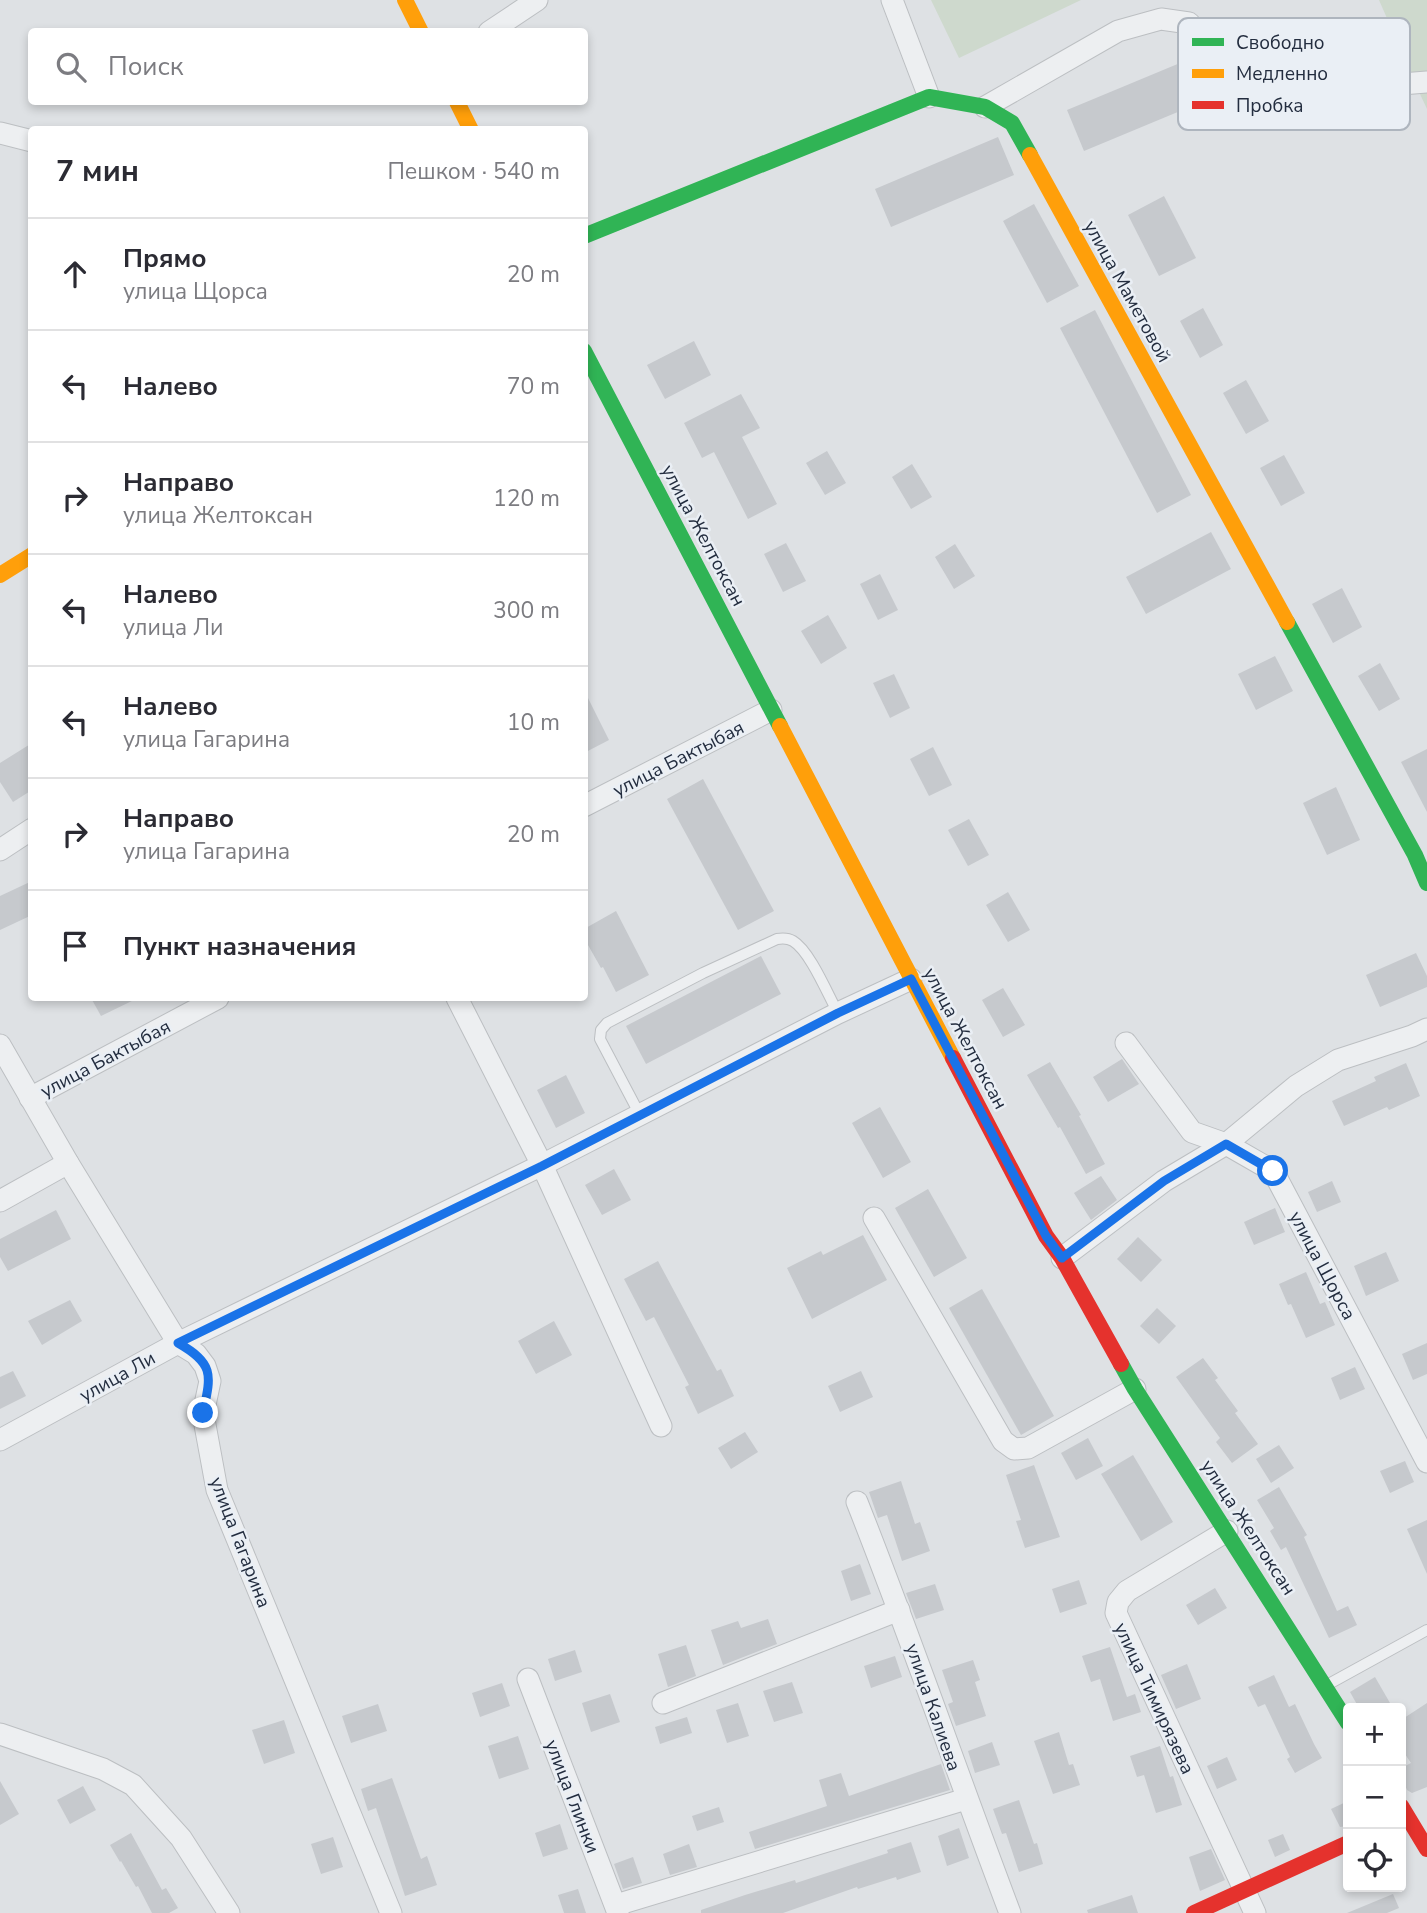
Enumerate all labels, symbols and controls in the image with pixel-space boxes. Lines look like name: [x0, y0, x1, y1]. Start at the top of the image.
legend: [1178, 18, 1410, 130]
search box: [28, 28, 588, 105]
text: Свободно: [1236, 30, 1325, 56]
icon: search: [52, 48, 90, 86]
text: Поиск: [108, 49, 184, 84]
text: Медленно: [1236, 61, 1328, 87]
text: Пробка: [1236, 93, 1303, 119]
text: 7 мин: [56, 151, 139, 192]
text: Пешком · 540 m: [387, 156, 560, 187]
street label: улица Маметовой: [1077, 216, 1177, 367]
text: Прямо: [123, 241, 207, 276]
icon: ahead: [56, 255, 94, 293]
text: 20 m: [507, 259, 560, 290]
text: улица Щорса: [123, 276, 268, 307]
icon: left: [56, 367, 94, 405]
text: Налево: [123, 369, 218, 404]
text: 70 m: [507, 371, 560, 402]
street label: улица Желтоксан: [655, 460, 751, 611]
text: Направо: [123, 465, 234, 500]
icon: right: [56, 479, 94, 517]
text: 120 m: [493, 483, 560, 514]
text: улица Желтоксан: [123, 500, 313, 531]
text: Налево: [123, 577, 218, 612]
icon: left: [56, 591, 94, 629]
text: 300 m: [493, 595, 560, 626]
text: улица Ли: [123, 612, 224, 643]
text: Налево: [123, 689, 218, 724]
icon: left: [56, 703, 94, 741]
text: 10 m: [507, 707, 560, 738]
street label: улица Бактыбая: [608, 715, 749, 803]
text: улица Гагарина: [123, 724, 290, 755]
text: Направо: [123, 801, 234, 836]
icon: right: [56, 815, 94, 853]
text: 20 m: [507, 819, 560, 850]
text: улица Гагарина: [123, 836, 290, 867]
icon: arrive: [56, 927, 94, 965]
text: Пункт назначения: [123, 929, 356, 964]
street label: улица Желтоксан: [917, 963, 1013, 1114]
street label: улица Бактыбая: [36, 1014, 175, 1104]
route start: [1257, 1155, 1288, 1186]
street label: улица Щорса: [1283, 1206, 1362, 1324]
street label: улица Ли: [75, 1345, 160, 1408]
route end: [187, 1397, 218, 1428]
street label: улица Желтоксан: [1195, 1455, 1302, 1600]
street label: улица Гагарина: [203, 1473, 277, 1611]
street label: улица Тимирязева: [1108, 1618, 1201, 1778]
street label: улица Калиева: [899, 1640, 967, 1775]
map controls: [1343, 1703, 1406, 1892]
button: +: [1343, 1703, 1406, 1766]
street label: улица Глинки: [538, 1736, 606, 1857]
button: −: [1343, 1766, 1406, 1829]
button: locate: [1343, 1829, 1406, 1892]

